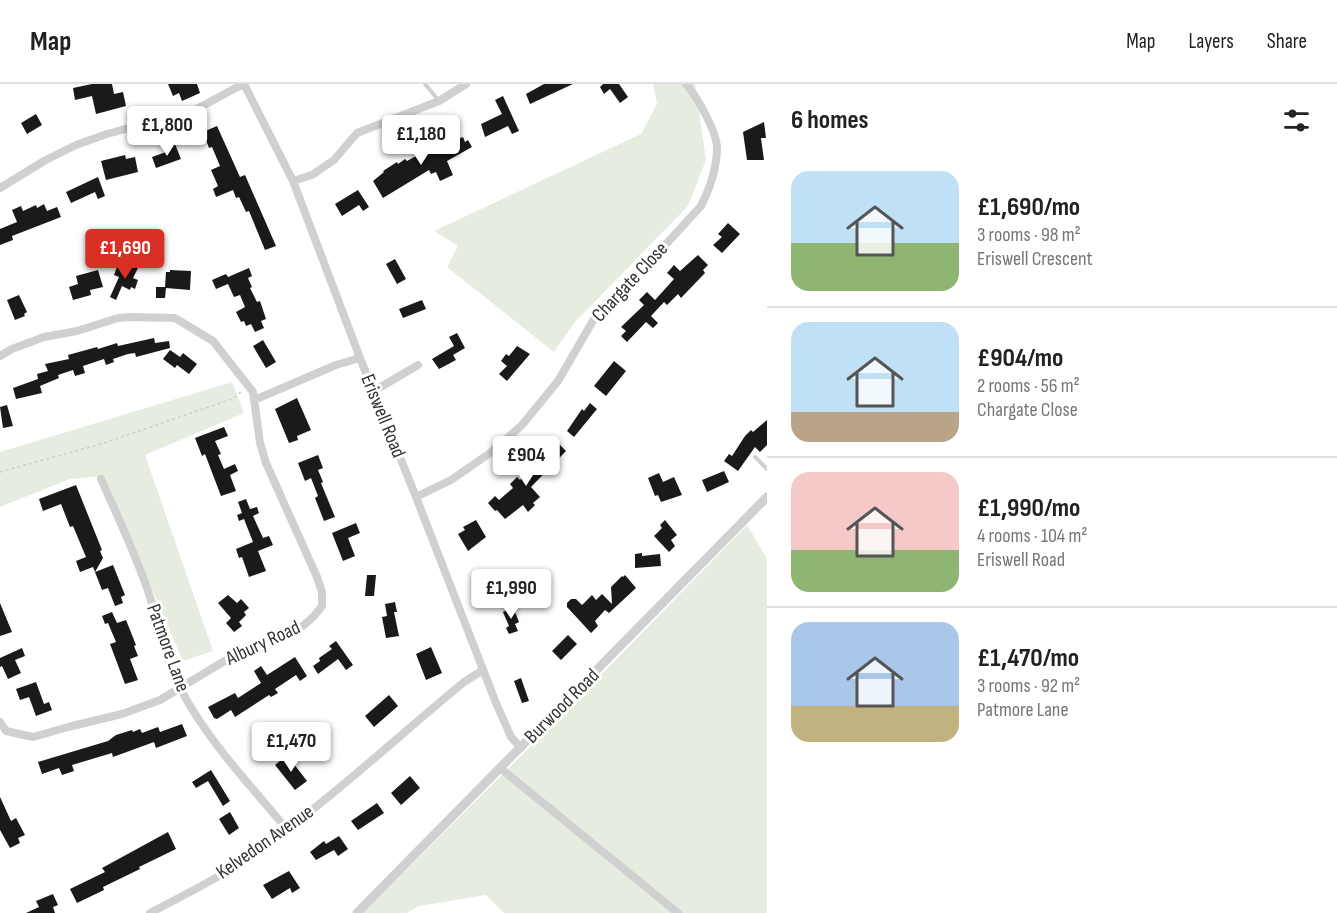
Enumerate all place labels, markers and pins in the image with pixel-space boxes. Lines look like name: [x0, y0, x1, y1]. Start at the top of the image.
pin: £1,800: [118, 106, 216, 157]
pin: £1,180: [372, 115, 470, 166]
pin: £1,690: [76, 229, 174, 280]
pin: £904: [490, 436, 562, 487]
pin: £1,990: [462, 569, 560, 620]
pin: £1,470: [242, 722, 340, 773]

